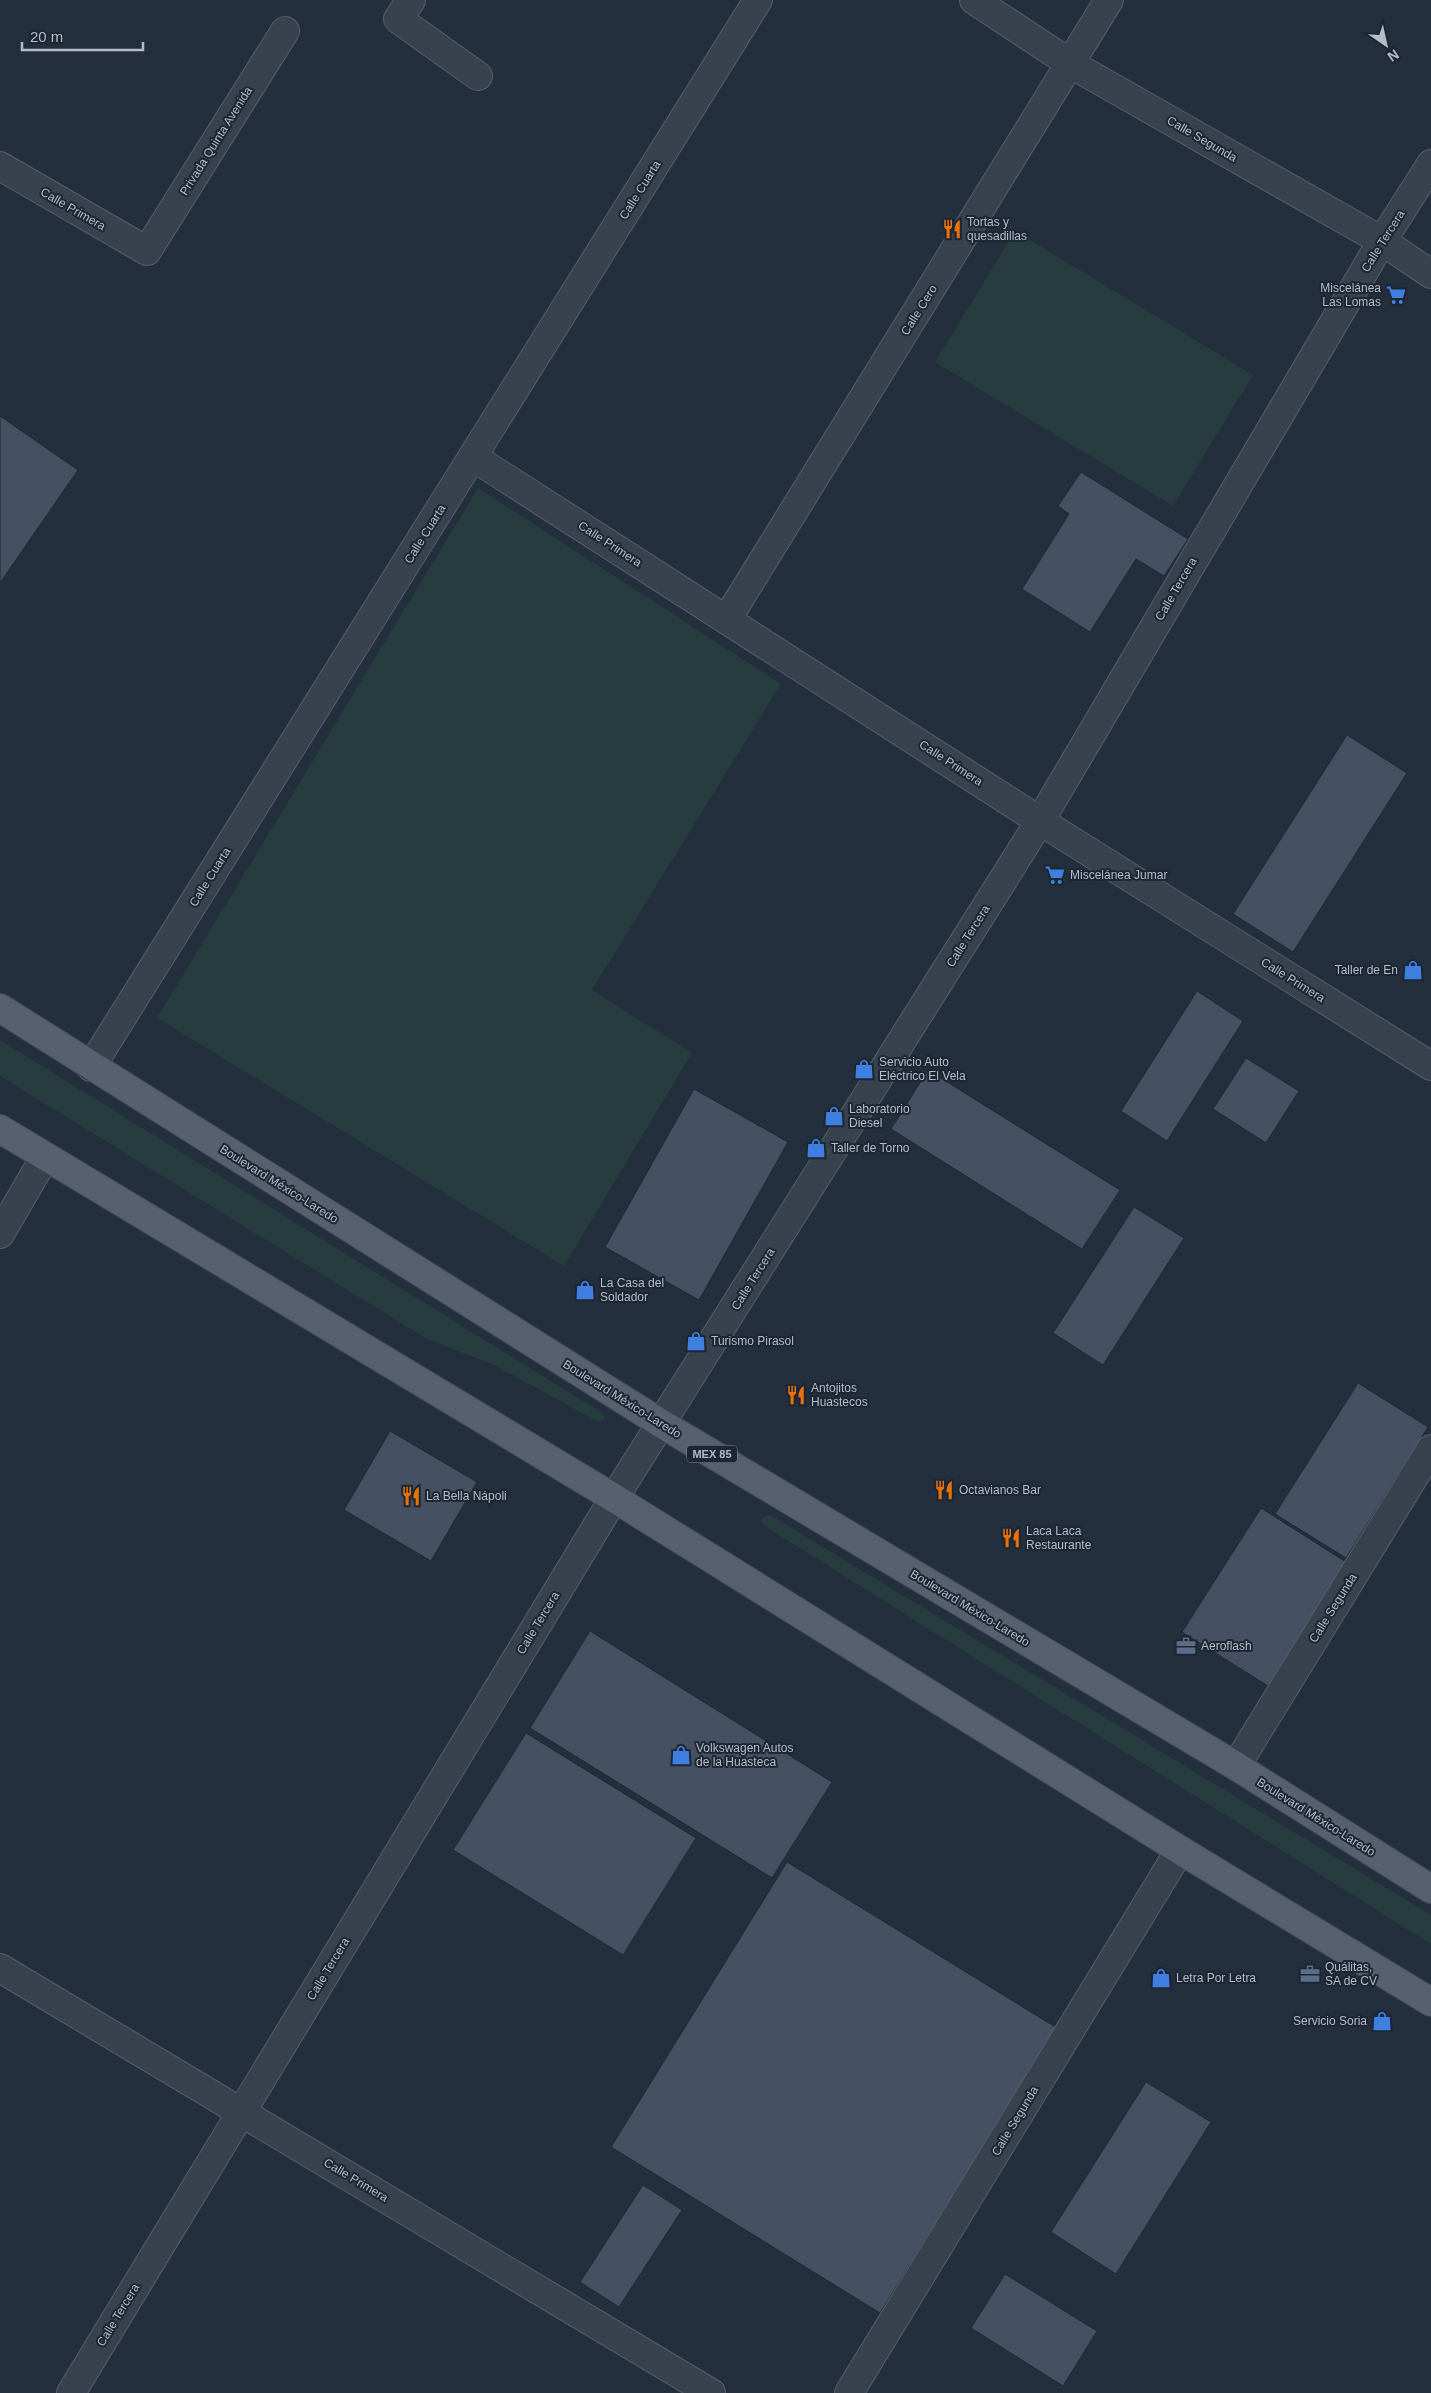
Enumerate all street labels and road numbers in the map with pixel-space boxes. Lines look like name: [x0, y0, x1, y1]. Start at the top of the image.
street label: Privada Quinta Avenida: [177, 84, 255, 198]
street label: Calle Segunda: [1164, 113, 1240, 165]
street label: Calle Cuarta: [616, 158, 664, 222]
street label: Calle Primera: [38, 185, 108, 233]
street label: Calle Tercera: [1358, 207, 1408, 275]
street label: Calle Cero: [898, 282, 940, 338]
street label: Calle Cuarta: [401, 502, 449, 566]
street label: Calle Primera: [576, 518, 645, 570]
street label: Calle Tercera: [1152, 555, 1200, 623]
street label: Calle Primera: [917, 737, 986, 789]
street label: Calle Cuarta: [186, 845, 234, 909]
street label: Calle Tercera: [943, 902, 993, 970]
street label: Calle Primera: [1258, 955, 1328, 1005]
street label: Boulevard México-Laredo: [217, 1142, 341, 1226]
street label: Calle Tercera: [728, 1245, 778, 1313]
street label: Boulevard México-Laredo: [560, 1357, 684, 1441]
road number: MEX 85: [687, 1446, 737, 1462]
street label: Boulevard México-Laredo: [908, 1567, 1032, 1649]
street label: Calle Segunda: [1306, 1571, 1360, 1645]
street label: Calle Tercera: [514, 1589, 562, 1657]
street label: Boulevard México-Laredo: [1254, 1775, 1378, 1859]
street label: Calle Tercera: [304, 1935, 352, 2003]
street label: Calle Segunda: [989, 2083, 1041, 2158]
street label: Calle Primera: [321, 2155, 391, 2205]
street label: Calle Tercera: [94, 2281, 142, 2349]

